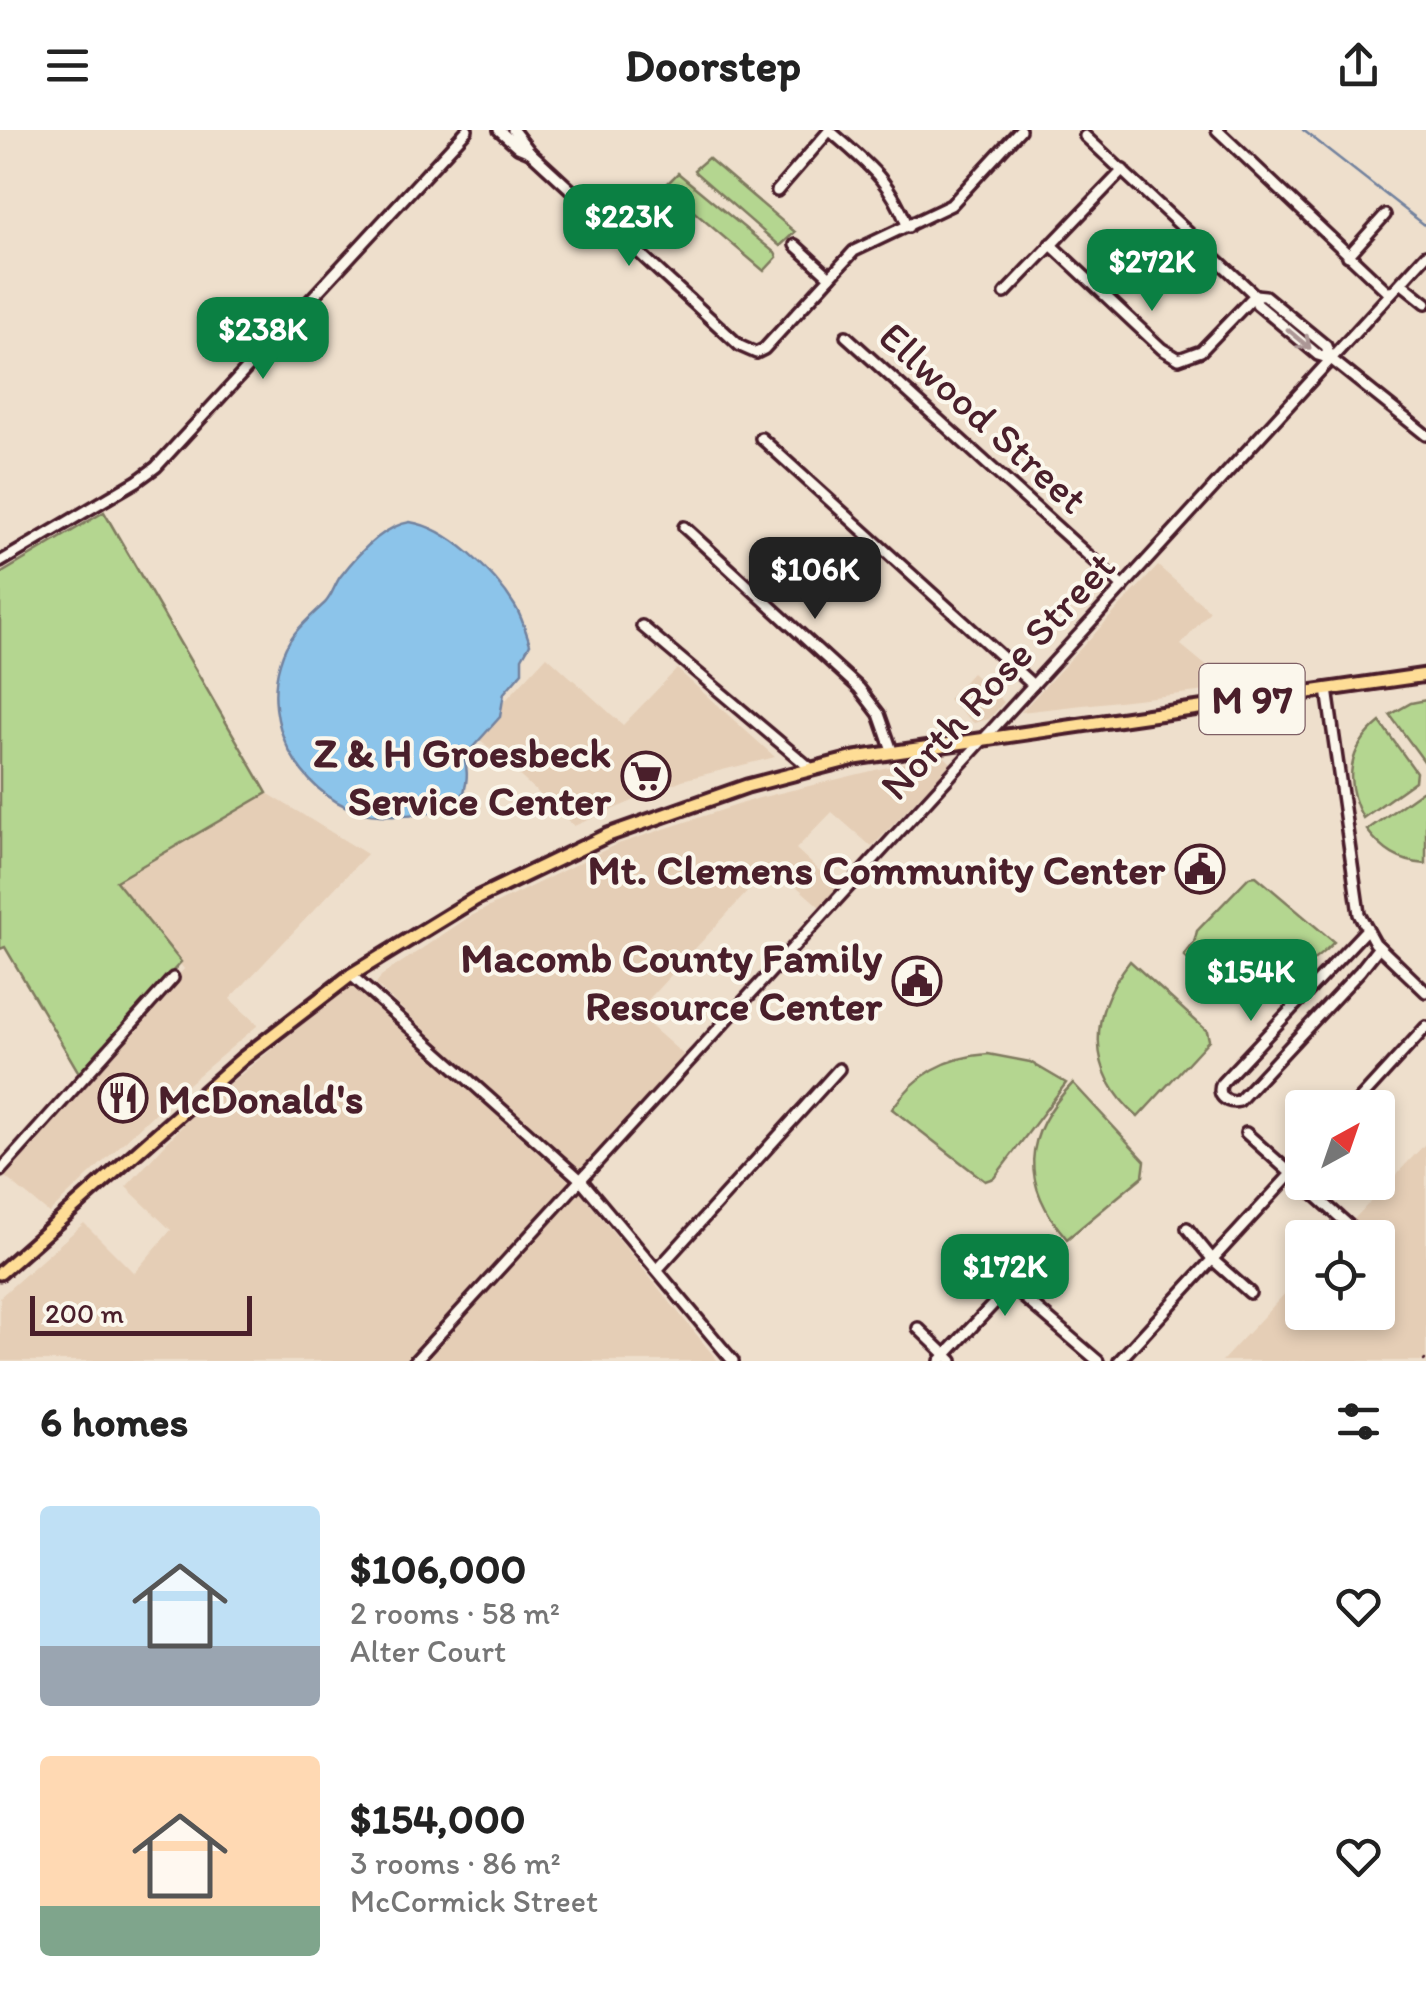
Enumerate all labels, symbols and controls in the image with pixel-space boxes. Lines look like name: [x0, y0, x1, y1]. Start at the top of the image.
icon: menu: [40, 38, 95, 93]
text: Doorstep: [625, 38, 801, 92]
icon: share: [1331, 38, 1386, 93]
pin: $223K: [559, 184, 699, 269]
text: $223K: [585, 197, 673, 235]
pin: $272K: [1082, 229, 1222, 314]
text: $272K: [1109, 242, 1195, 280]
pin: $238K: [193, 297, 333, 382]
text: $238K: [219, 310, 307, 348]
street label: Ellwood Street: [869, 310, 1098, 524]
one-way arrow: [1286, 327, 1311, 350]
pin: $106K: [745, 537, 885, 622]
street label: North Rose Street: [869, 540, 1126, 810]
text: $106K: [771, 550, 859, 588]
road number: M 97: [1200, 664, 1304, 734]
place label: Z & H Groesbeck Service Center: [313, 727, 612, 826]
supermarket icon: Z & H Groesbeck Service Center: [620, 750, 672, 802]
public building icon: Mt. Clemens Community Center: [1174, 843, 1226, 895]
place label: Mt. Clemens Community Center: [588, 844, 1166, 895]
place label: Macomb County Family Resource Center: [461, 932, 883, 1031]
pin: $154K: [1181, 939, 1321, 1024]
text: $154K: [1207, 952, 1295, 990]
public building icon: Macomb County Family Resource Center: [891, 955, 943, 1007]
restaurant icon: McDonald's: [97, 1072, 149, 1124]
place label: McDonald's: [158, 1073, 363, 1124]
north arrow: [1285, 1090, 1395, 1200]
map controls: [1285, 1090, 1395, 1330]
button: locate: [1285, 1220, 1395, 1330]
pin: $172K: [935, 1234, 1075, 1319]
text: $172K: [963, 1247, 1047, 1285]
scale bar: [30, 1291, 252, 1336]
text: 200 m: [45, 1296, 124, 1330]
icon: filters: [1331, 1394, 1386, 1449]
text: 6 homes: [40, 1396, 188, 1447]
text: $106,000: [350, 1543, 526, 1594]
icon: home: [120, 1546, 240, 1666]
icon: heart: [1331, 1579, 1386, 1634]
text: 2 rooms · 58 m²: [350, 1594, 560, 1632]
text: Alter Court: [350, 1632, 506, 1670]
text: $154,000: [350, 1793, 526, 1844]
icon: home: [120, 1796, 240, 1916]
icon: heart: [1331, 1829, 1386, 1884]
text: 3 rooms · 86 m²: [350, 1844, 561, 1882]
text: McCormick Street: [350, 1882, 598, 1920]

